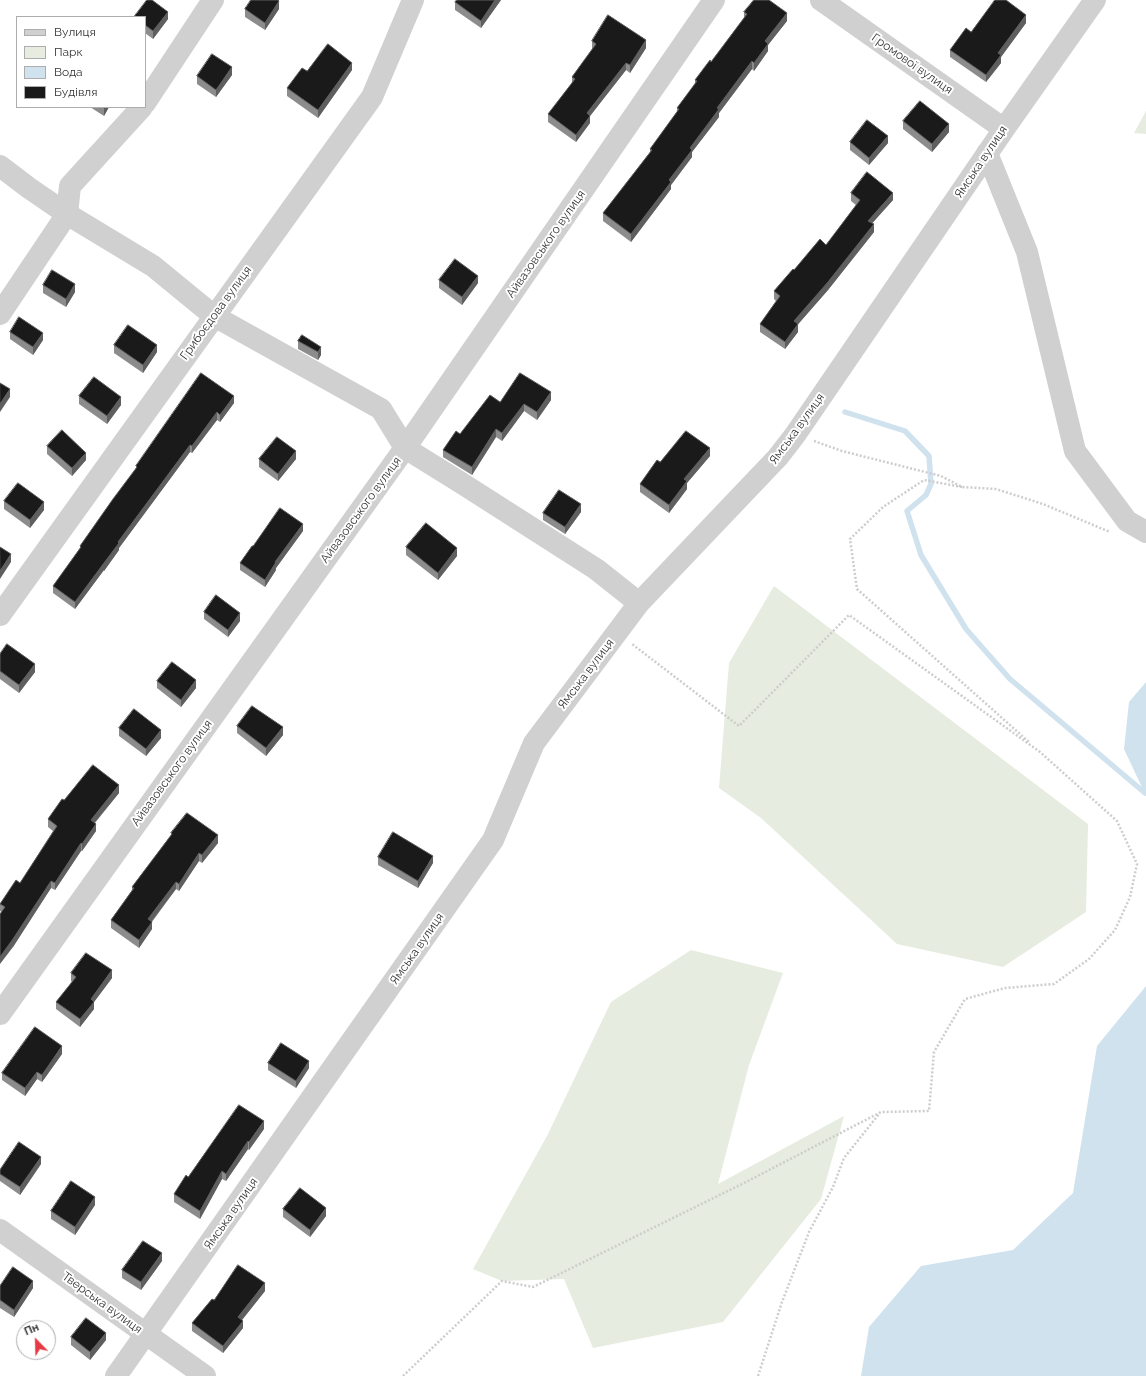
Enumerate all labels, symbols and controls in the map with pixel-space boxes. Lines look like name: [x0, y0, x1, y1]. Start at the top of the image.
legend: [16, 16, 146, 108]
text: Вулиця: [54, 25, 96, 39]
street label: Громової вулиця: [869, 31, 955, 97]
text: Парк: [54, 45, 83, 59]
text: Вода: [54, 65, 83, 79]
text: Будівля: [54, 85, 97, 99]
street label: Ямська вулиця: [951, 123, 1011, 201]
street label: Айвазовського вулиця: [503, 187, 589, 301]
street label: Грибоєдова вулиця: [177, 263, 255, 363]
street label: Ямська вулиця: [766, 391, 828, 467]
street label: Айвазовського вулиця: [318, 454, 404, 566]
street label: Ямська вулиця: [555, 636, 617, 712]
street label: Айвазовського вулиця: [129, 717, 215, 829]
street label: Ямська вулиця: [387, 910, 447, 988]
street label: Ямська вулиця: [201, 1175, 261, 1253]
street label: Тверська вулиця: [59, 1269, 145, 1337]
north arrow: [16, 1320, 56, 1360]
text: Пн: [22, 1321, 41, 1338]

